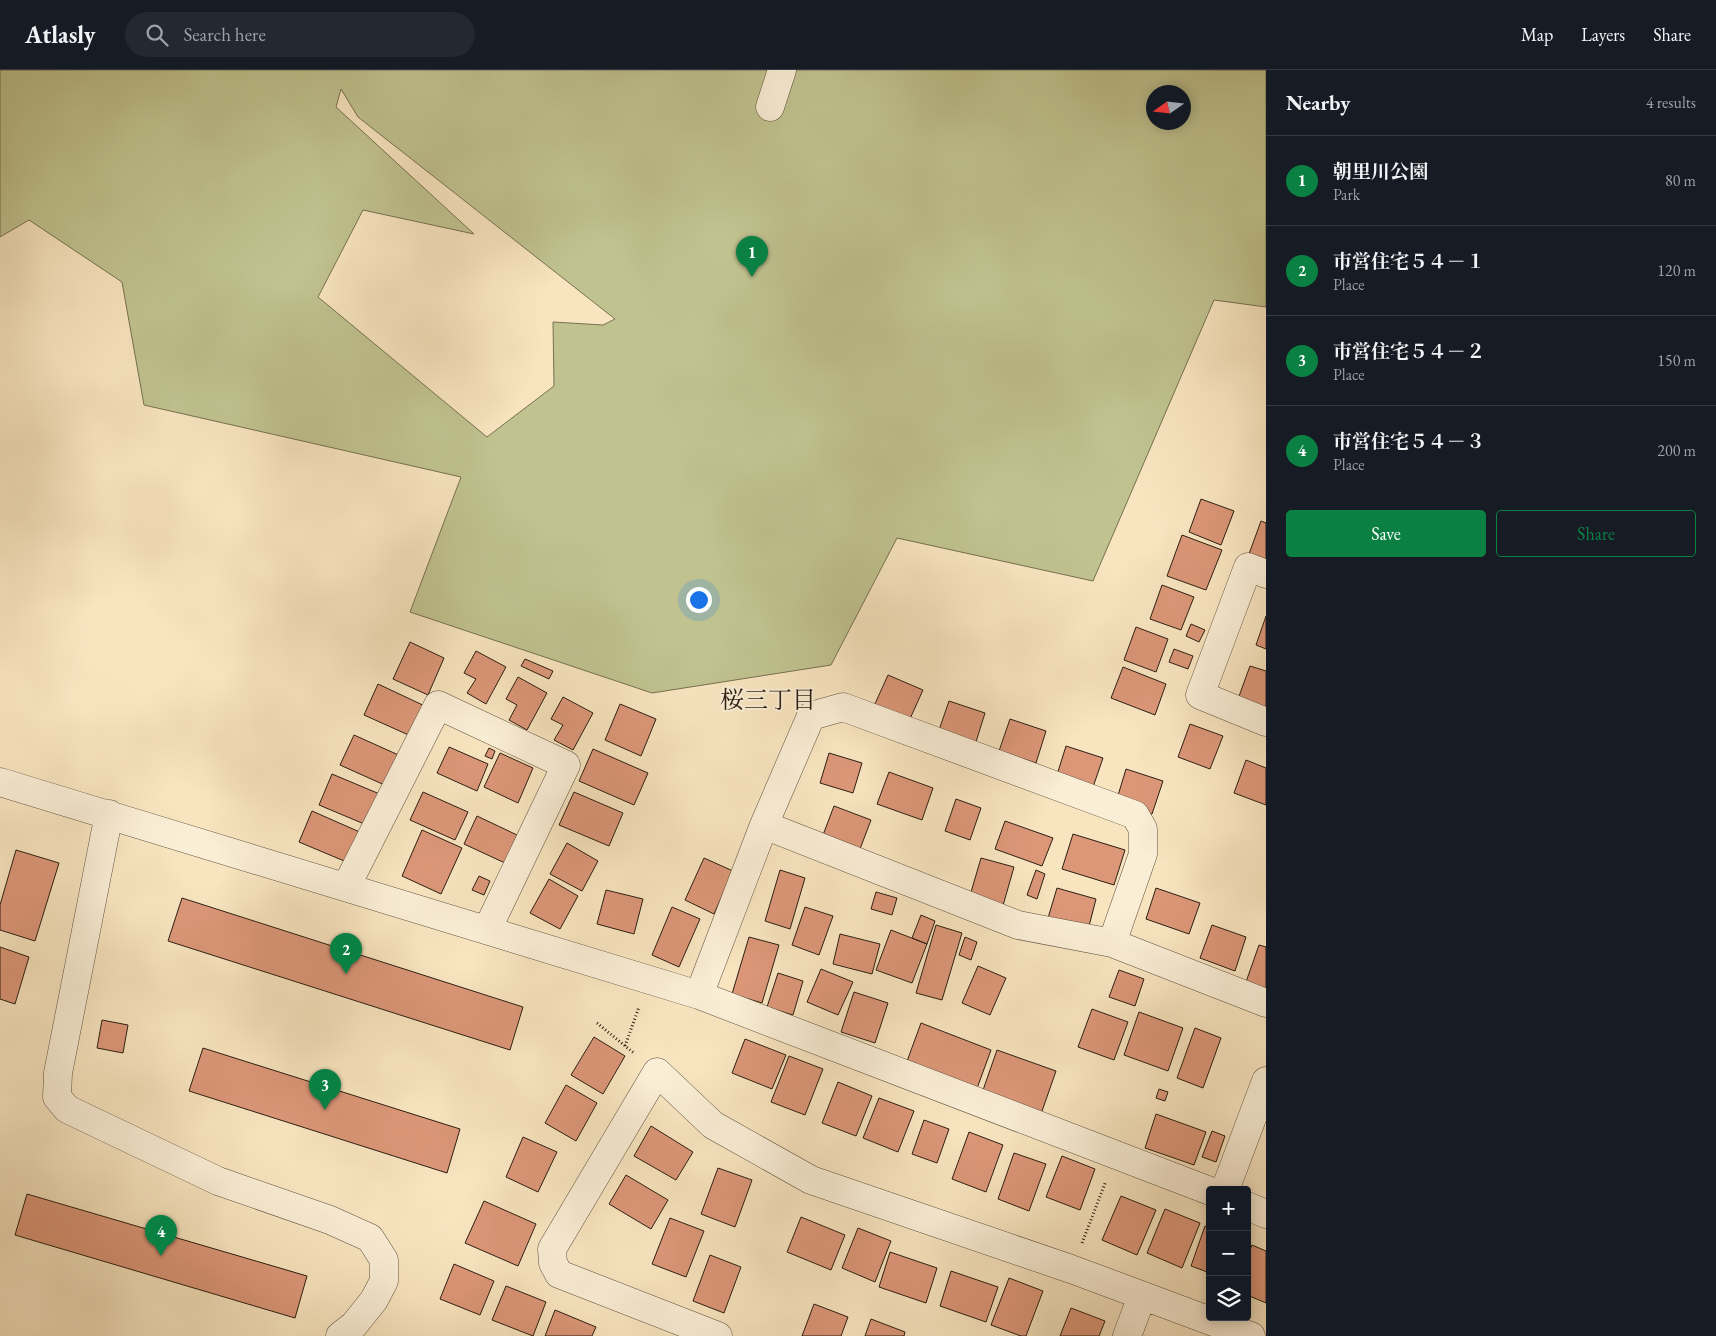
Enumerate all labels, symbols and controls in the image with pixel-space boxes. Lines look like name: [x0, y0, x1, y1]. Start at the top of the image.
search box: [125, 12, 475, 57]
text: Atlasly: [25, 19, 95, 50]
icon: search: [143, 21, 171, 49]
text: Search here: [183, 22, 266, 47]
text: Map: [1521, 23, 1553, 46]
text: Layers: [1581, 23, 1625, 46]
text: Share: [1653, 23, 1691, 46]
north arrow: [1146, 85, 1191, 130]
text: Nearby: [1286, 89, 1350, 116]
text: 4 results: [1646, 92, 1696, 113]
text: 朝里川公園: [1333, 159, 1428, 184]
text: 1: [1298, 170, 1306, 191]
text: 80 m: [1665, 170, 1696, 191]
text: Park: [1333, 184, 1360, 205]
pin: 1: [736, 236, 768, 277]
text: 市営住宅５４－１: [1333, 249, 1485, 274]
text: 2: [1298, 260, 1306, 281]
text: 120 m: [1657, 260, 1696, 281]
text: Place: [1333, 274, 1365, 295]
text: 市営住宅５４－２: [1333, 339, 1485, 364]
text: 3: [1298, 350, 1306, 371]
text: 150 m: [1657, 350, 1696, 371]
text: Place: [1333, 364, 1365, 385]
text: 市営住宅５４－３: [1333, 429, 1485, 454]
text: 4: [1298, 440, 1306, 461]
text: 200 m: [1657, 440, 1696, 461]
text: Place: [1333, 454, 1365, 475]
button: Save: [1286, 510, 1486, 557]
button: Share: [1496, 510, 1696, 557]
your location: [686, 587, 712, 613]
district label: 桜三丁目: [720, 684, 816, 715]
pin: 2: [330, 933, 362, 974]
pin: 3: [309, 1069, 341, 1110]
map controls: [1206, 1186, 1251, 1321]
button: +: [1206, 1186, 1251, 1231]
pin: 4: [145, 1215, 177, 1256]
button: −: [1206, 1231, 1251, 1276]
button: layers: [1206, 1276, 1251, 1321]

